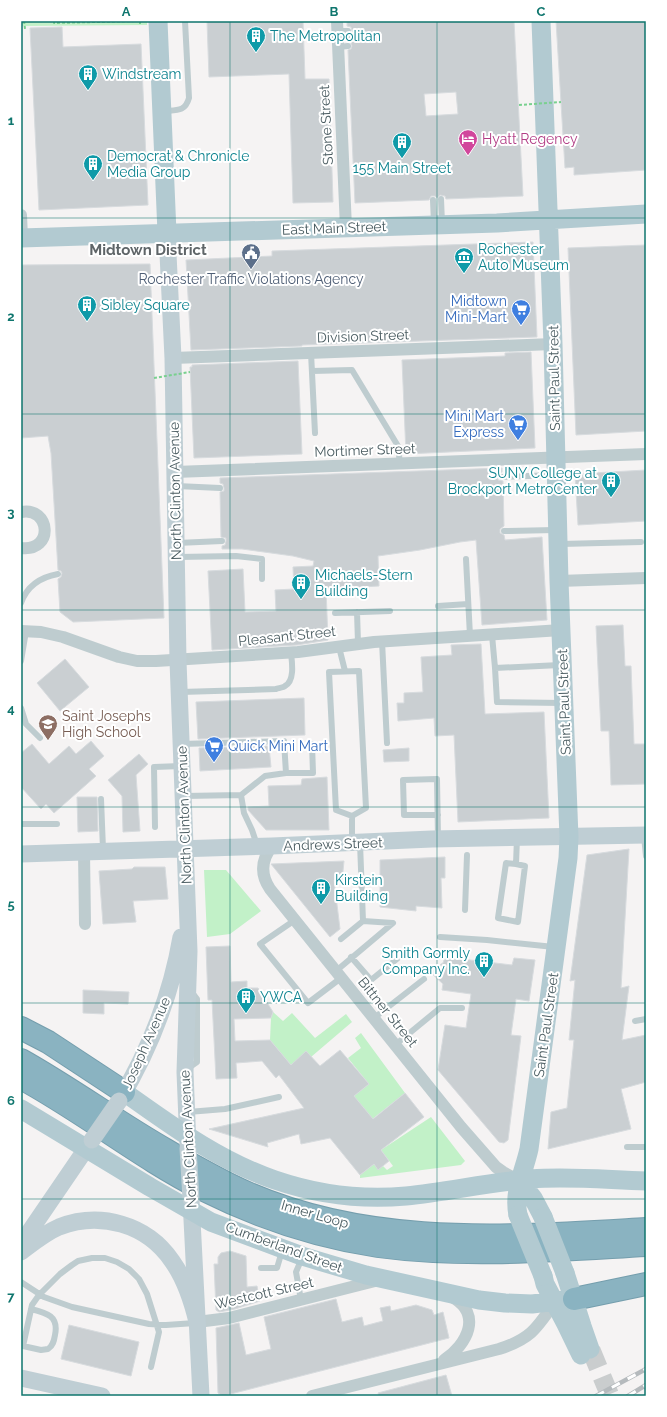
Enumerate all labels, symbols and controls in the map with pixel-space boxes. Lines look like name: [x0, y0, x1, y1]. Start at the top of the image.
text: A: [122, 4, 131, 19]
text: B: [330, 4, 339, 19]
text: C: [537, 4, 546, 19]
building icon: The Metropolitan: [245, 25, 267, 53]
place label: The Metropolitan: [270, 28, 381, 44]
building icon: Windstream: [77, 63, 99, 91]
place label: Windstream: [102, 66, 181, 82]
street label: Stone Street: [316, 84, 336, 165]
text: 1: [8, 113, 15, 128]
hotel icon: Hyatt Regency: [457, 128, 479, 156]
building icon: 155 Main Street: [391, 131, 413, 159]
place label: Hyatt Regency: [482, 131, 578, 147]
place label: Democrat & Chronicle Media Group: [107, 148, 249, 180]
building icon: Democrat & Chronicle Media Group: [82, 153, 104, 181]
place label: 155 Main Street: [353, 160, 451, 176]
street label: East Main Street: [281, 218, 387, 238]
district label: Midtown District: [89, 241, 207, 259]
place label: Rochester Auto Museum: [478, 241, 569, 273]
public building icon: Rochester Traffic Violations Agency: [240, 242, 262, 270]
museum icon: Rochester Auto Museum: [453, 246, 475, 274]
place label: Rochester Traffic Violations Agency: [138, 271, 364, 287]
place label: Midtown Mini-Mart: [445, 293, 507, 325]
building icon: Sibley Square: [76, 294, 98, 322]
place label: Sibley Square: [101, 297, 190, 313]
supermarket icon: Midtown Mini-Mart: [510, 298, 532, 326]
text: 2: [7, 309, 15, 324]
street label: Saint Paul Street: [545, 325, 563, 431]
street label: Division Street: [317, 326, 410, 346]
place label: Mini Mart Express: [444, 408, 504, 440]
supermarket icon: Mini Mart Express: [507, 413, 529, 441]
street label: North Clinton Avenue: [166, 422, 184, 560]
street label: Mortimer Street: [314, 440, 416, 460]
place label: SUNY College at Brockport MetroCenter: [448, 465, 597, 497]
building icon: SUNY College at Brockport MetroCenter: [600, 470, 622, 498]
text: 3: [7, 505, 15, 520]
place label: Michaels-Stern Building: [315, 567, 413, 599]
building icon: Michaels-Stern Building: [290, 572, 312, 600]
street label: Pleasant Street: [237, 623, 337, 649]
street label: Saint Paul Street: [554, 649, 574, 755]
text: 4: [7, 701, 15, 716]
place label: Saint Josephs High School: [62, 708, 151, 740]
school or university icon: Saint Josephs High School: [37, 713, 59, 741]
supermarket icon: Quick Mini Mart: [203, 735, 225, 763]
place label: Quick Mini Mart: [228, 738, 328, 754]
street label: North Clinton Avenue: [174, 746, 194, 884]
street label: Andrews Street: [283, 834, 383, 854]
place label: Kirstein Building: [335, 872, 388, 904]
building icon: Kirstein Building: [310, 877, 332, 905]
text: 5: [7, 897, 15, 912]
place label: Smith Gormly Company Inc.: [382, 945, 470, 977]
building icon: Smith Gormly Company Inc.: [473, 950, 495, 978]
street label: Saint Paul Street: [531, 971, 561, 1079]
street label: Bittner Street: [355, 974, 421, 1050]
building icon: YWCA: [235, 986, 257, 1014]
place label: YWCA: [260, 989, 303, 1005]
street label: Joseph Avenue: [119, 995, 173, 1091]
street label: North Clinton Avenue: [176, 1070, 200, 1208]
text: 6: [7, 1093, 15, 1108]
street label: Inner Loop: [279, 1197, 351, 1231]
street label: Cumberland Street: [223, 1218, 345, 1276]
street label: Westcott Street: [213, 1274, 315, 1312]
text: 7: [7, 1289, 15, 1304]

